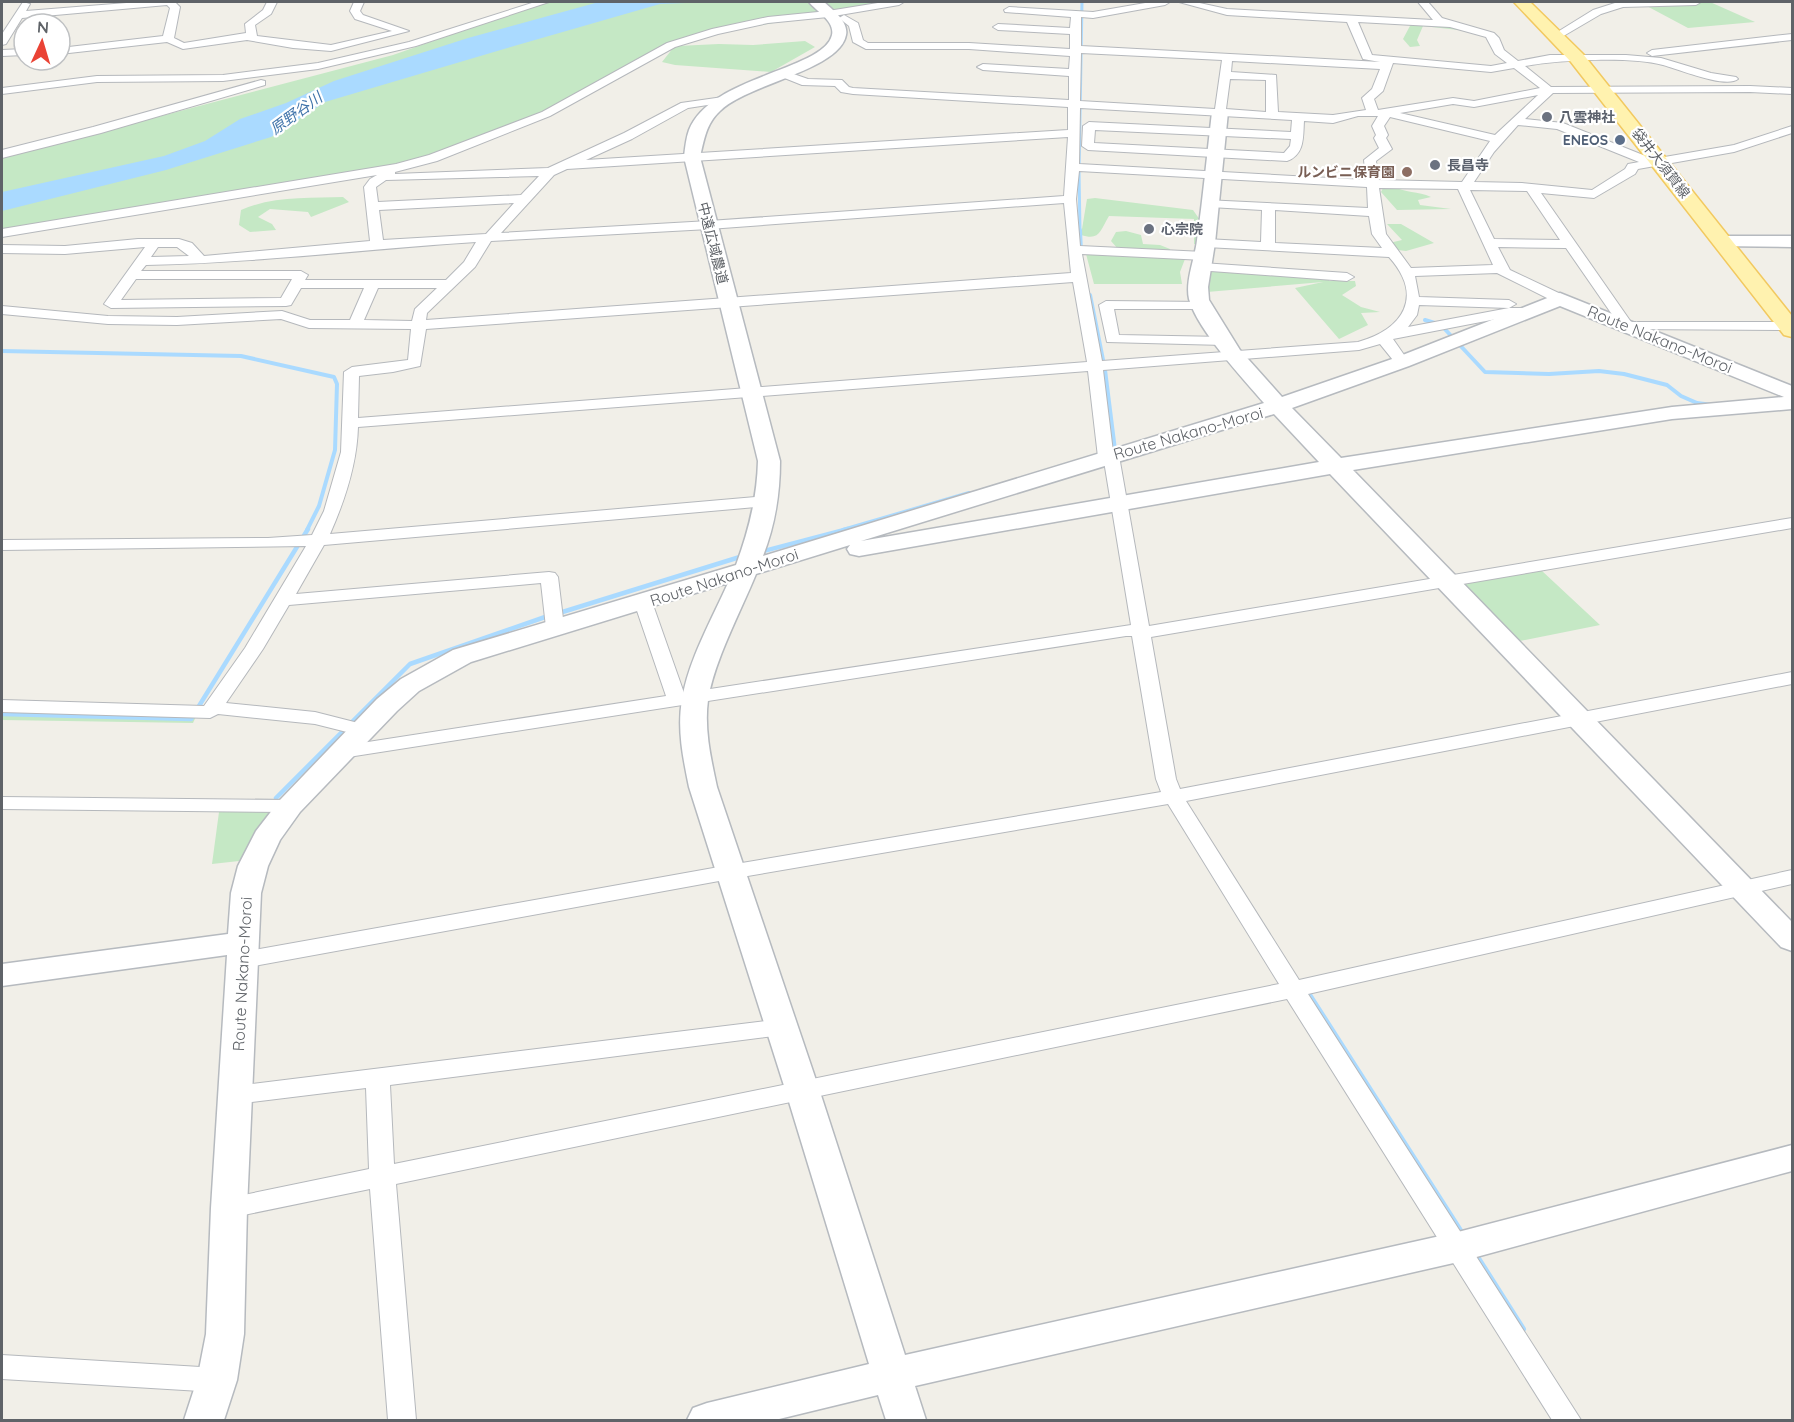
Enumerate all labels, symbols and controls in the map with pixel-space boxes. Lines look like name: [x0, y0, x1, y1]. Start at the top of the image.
north arrow: [12, 12, 72, 72]
text: N: [36, 17, 50, 37]
water label: 原野谷川: [266, 87, 327, 138]
place label: 八雲神社: [1559, 108, 1615, 126]
marker: 八雲神社: [1540, 110, 1554, 124]
street label: 袋井大須賀線: [1628, 124, 1694, 202]
place label: ENEOS: [1563, 131, 1608, 149]
marker: ENEOS: [1613, 133, 1627, 147]
place label: 長昌寺: [1447, 156, 1489, 174]
marker: 長昌寺: [1428, 158, 1442, 172]
place label: ルンビニ保育園: [1297, 163, 1395, 181]
marker: ルンビニ保育園: [1400, 165, 1414, 179]
street label: 中遠広域農道: [694, 200, 732, 286]
place label: 心宗院: [1161, 220, 1203, 238]
marker: 心宗院: [1142, 222, 1156, 236]
street label: Route Nakano-Moroi: [1585, 301, 1735, 377]
street label: Route Nakano-Moroi: [1111, 402, 1265, 464]
street label: Route Nakano-Moroi: [647, 544, 801, 610]
street label: Route Nakano-Moroi: [228, 896, 256, 1052]

